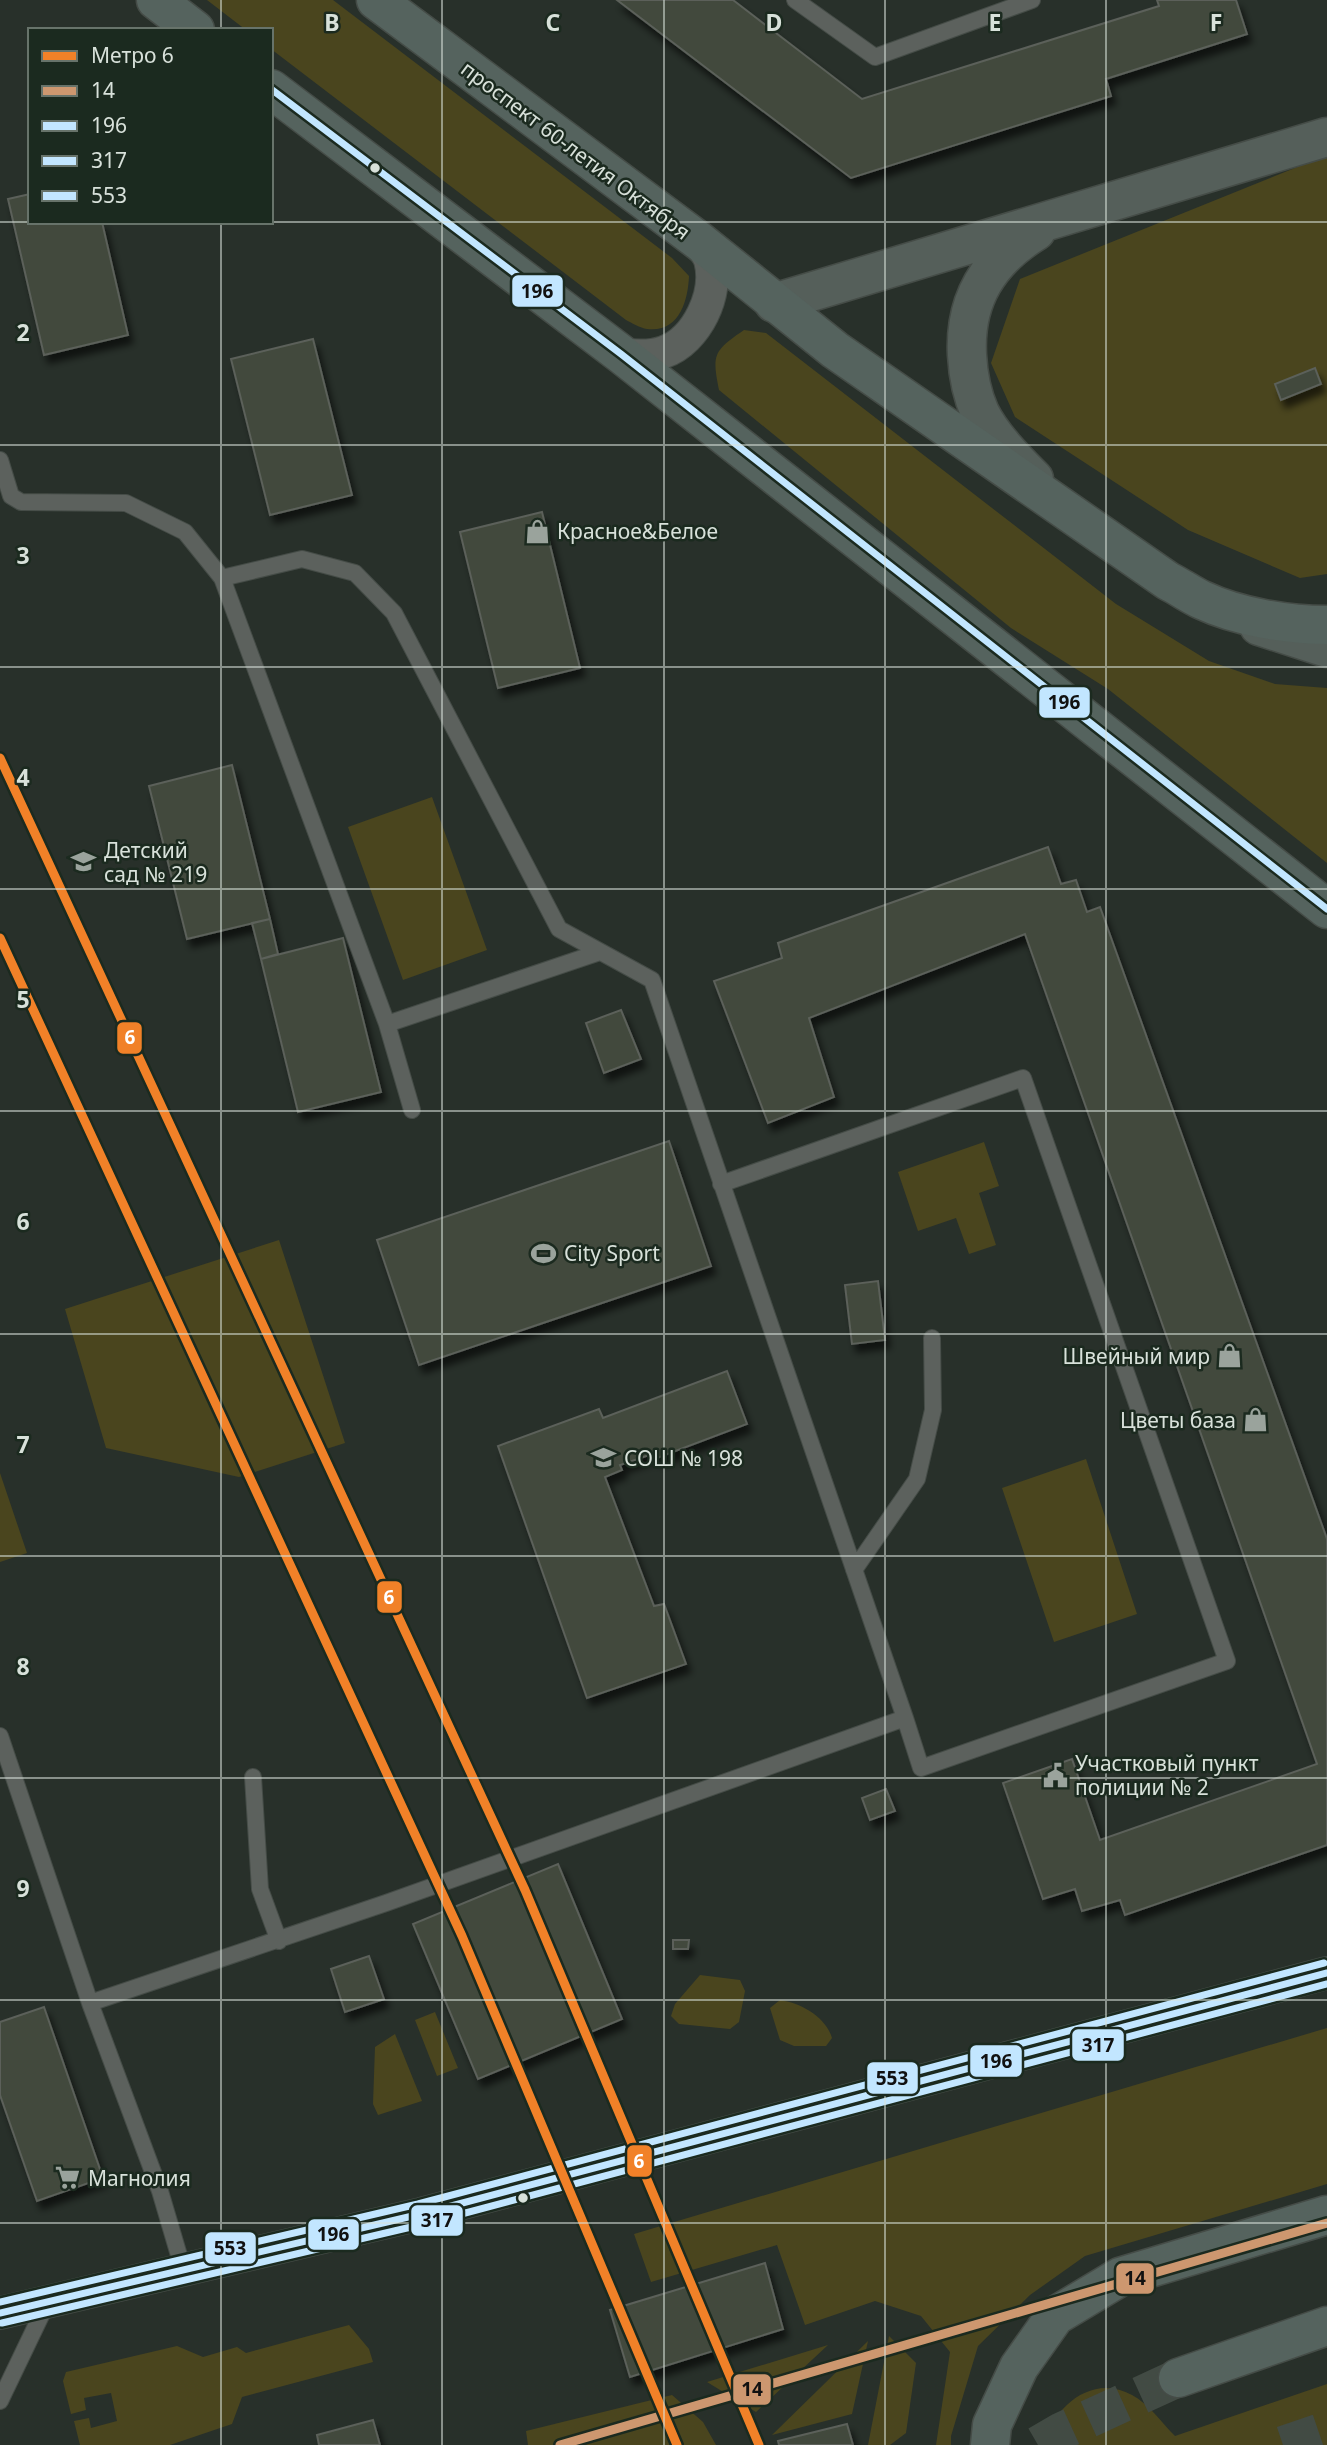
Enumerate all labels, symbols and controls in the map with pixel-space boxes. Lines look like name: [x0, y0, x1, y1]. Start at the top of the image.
text: B: [324, 6, 340, 38]
text: C: [546, 6, 561, 38]
text: D: [766, 6, 782, 38]
text: E: [989, 6, 1001, 38]
text: F: [1210, 6, 1222, 38]
legend: [28, 28, 273, 224]
text: Метро 6: [91, 41, 174, 69]
street label: проспект 60-летия Октября: [456, 55, 696, 245]
text: 14: [91, 76, 115, 104]
text: 196: [91, 111, 127, 139]
text: 317: [91, 146, 127, 174]
unlabelled marker: [368, 161, 382, 175]
text: 553: [91, 181, 127, 209]
line badge: 196: [511, 274, 564, 308]
text: 196: [521, 278, 553, 304]
text: 2: [16, 316, 30, 348]
shop icon: Красное&Белое: [523, 517, 551, 545]
place label: Красное&Белое: [557, 517, 718, 545]
text: 3: [16, 539, 30, 571]
line badge: 196: [1038, 686, 1091, 719]
text: 196: [1048, 689, 1080, 715]
text: 4: [16, 761, 30, 793]
place label: Детский сад № 219: [104, 836, 207, 888]
school or university icon: Детский сад № 219: [70, 848, 98, 876]
text: 5: [16, 983, 30, 1015]
line badge: 6: [116, 1021, 143, 1055]
text: 6: [125, 1024, 136, 1050]
text: 6: [16, 1205, 30, 1237]
sports icon: City Sport: [530, 1239, 558, 1267]
place label: City Sport: [564, 1239, 660, 1267]
place label: Швейный мир: [1063, 1342, 1210, 1370]
shop icon: Швейный мир: [1216, 1342, 1244, 1370]
place label: Цветы база: [1120, 1406, 1236, 1434]
shop icon: Цветы база: [1242, 1406, 1270, 1434]
text: 7: [16, 1428, 30, 1460]
school or university icon: СОШ № 198: [590, 1444, 618, 1472]
place label: СОШ № 198: [624, 1444, 743, 1472]
line badge: 6: [376, 1580, 403, 1614]
text: 6: [384, 1584, 395, 1610]
text: 8: [16, 1650, 30, 1682]
place label: Участковый пункт полиции № 2: [1075, 1749, 1259, 1801]
public building icon: Участковый пункт полиции № 2: [1041, 1761, 1069, 1789]
text: 9: [16, 1872, 30, 1904]
line badge: 317: [1071, 2028, 1125, 2062]
text: 317: [1082, 2032, 1114, 2058]
line badge: 196: [969, 2044, 1023, 2078]
text: 196: [980, 2048, 1012, 2074]
line badge: 553: [866, 2061, 919, 2095]
text: 553: [876, 2065, 908, 2091]
line badge: 6: [626, 2144, 653, 2178]
text: 6: [634, 2148, 645, 2174]
supermarket icon: Магнолия: [54, 2164, 82, 2192]
place label: Магнолия: [88, 2164, 191, 2192]
unlabelled marker: [516, 2191, 530, 2205]
line badge: 317: [410, 2204, 464, 2237]
text: 317: [421, 2207, 453, 2233]
line badge: 196: [307, 2218, 360, 2251]
text: 196: [317, 2221, 349, 2247]
line badge: 553: [204, 2231, 257, 2265]
text: 553: [214, 2235, 246, 2261]
line badge: 14: [1115, 2262, 1155, 2295]
text: 14: [1124, 2265, 1146, 2291]
line badge: 14: [732, 2373, 772, 2406]
text: 14: [741, 2376, 763, 2402]

